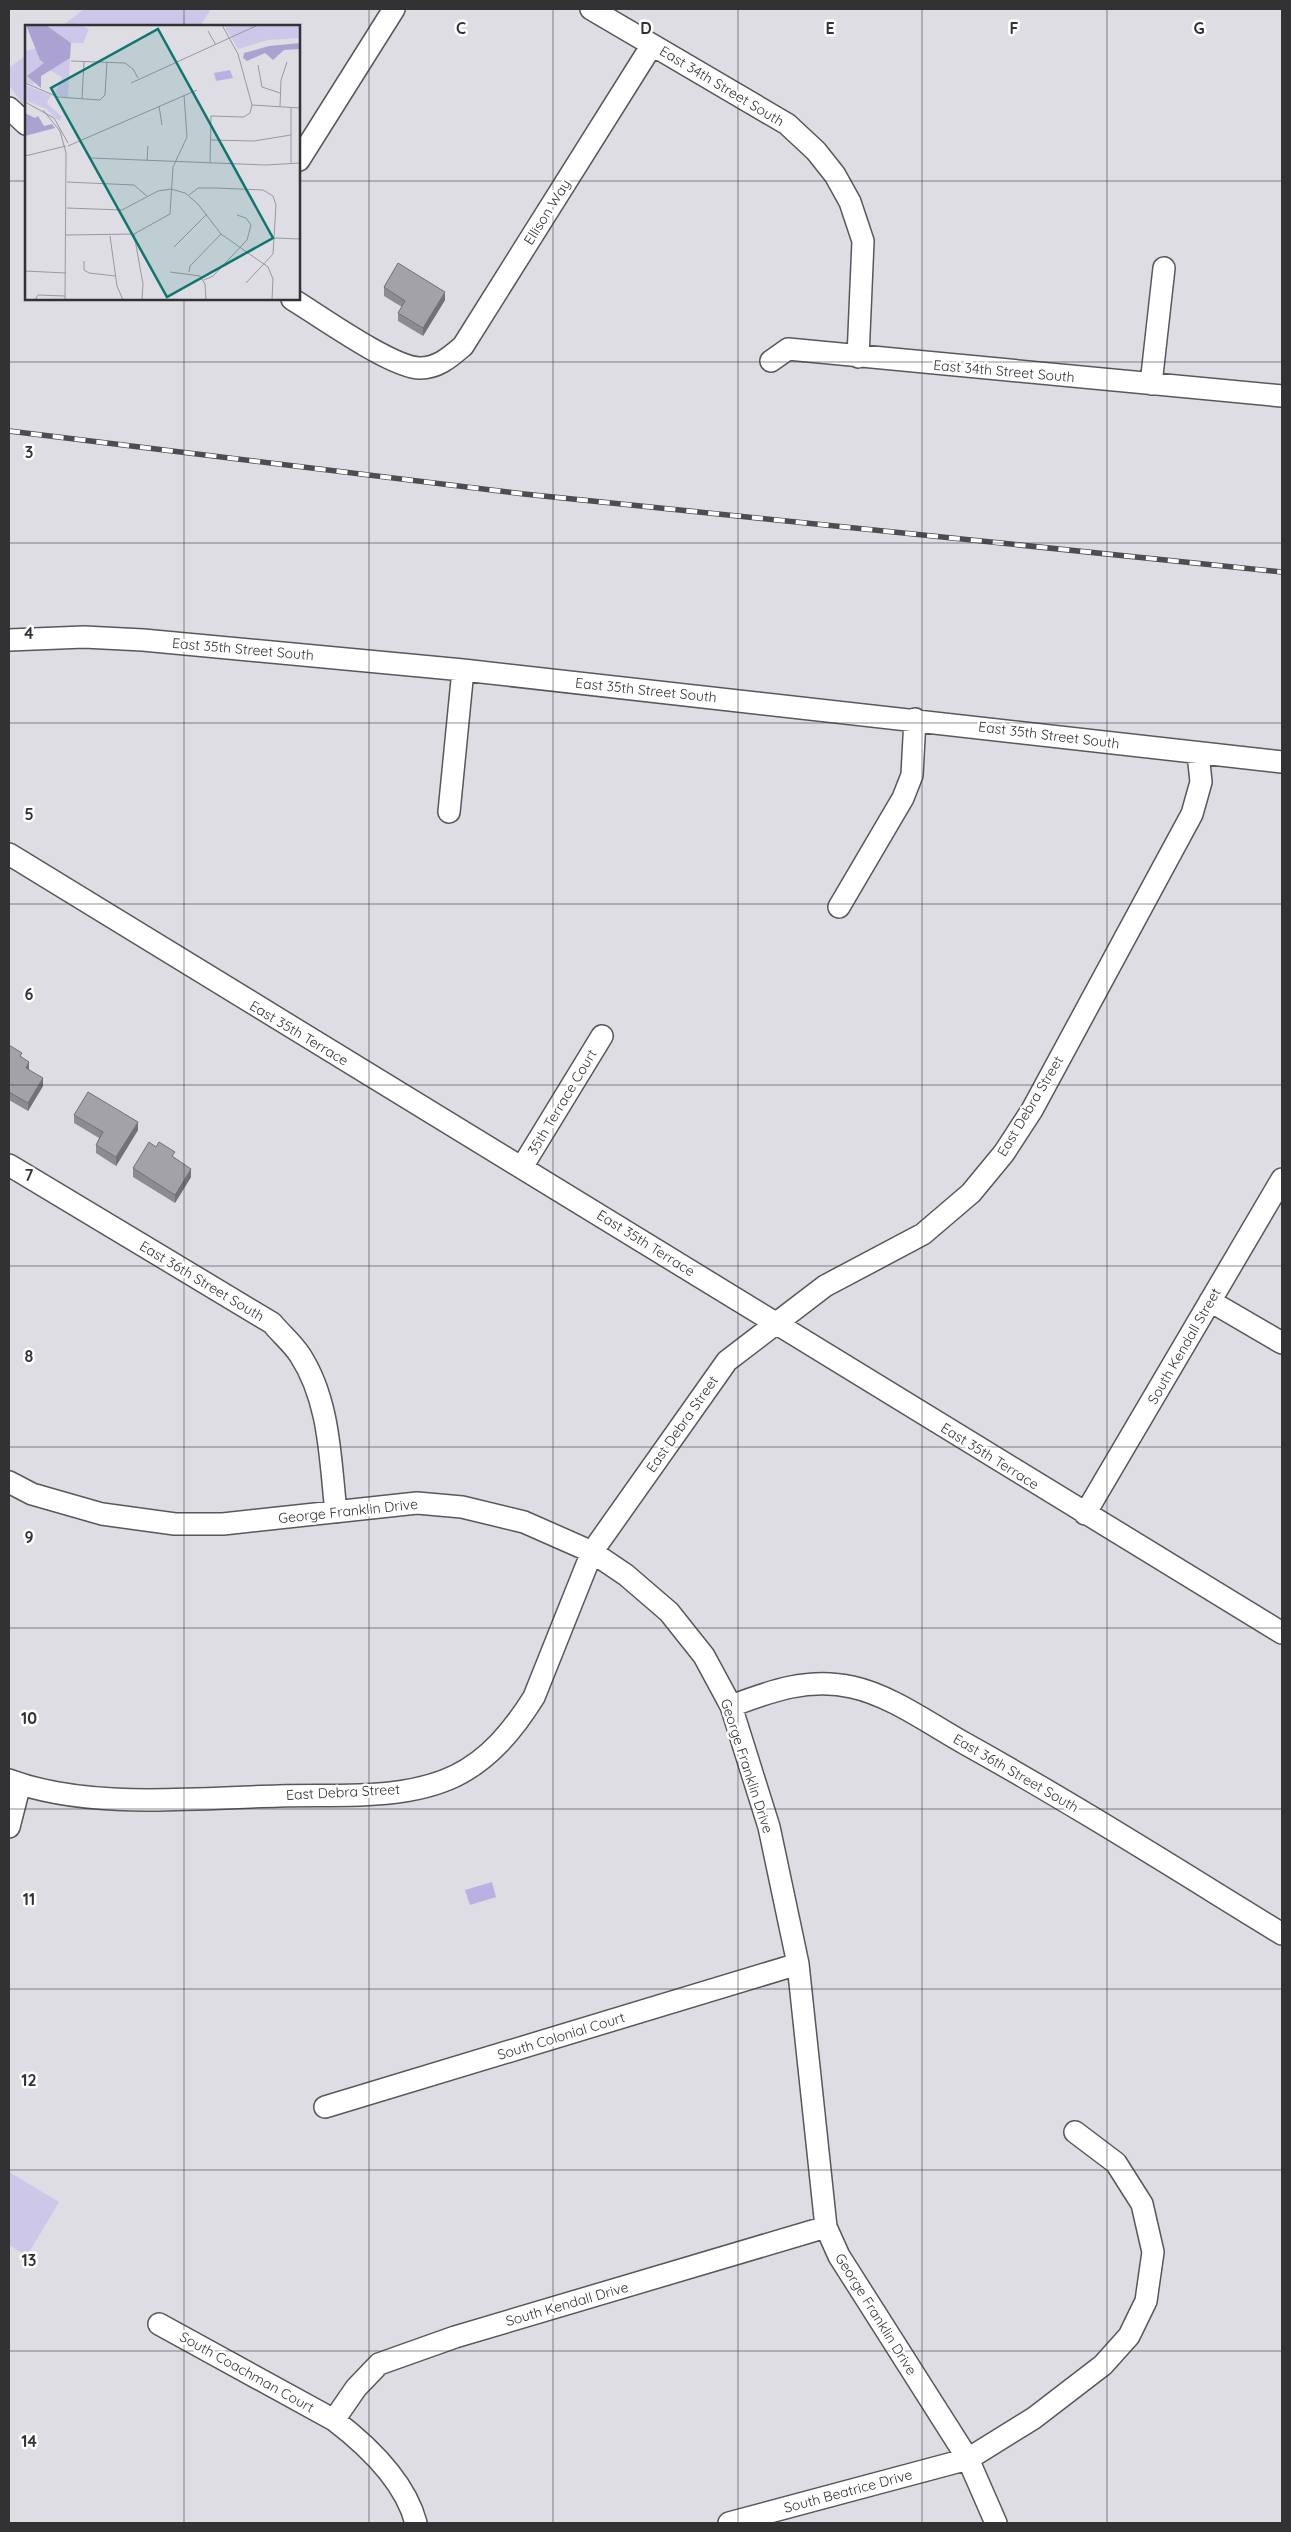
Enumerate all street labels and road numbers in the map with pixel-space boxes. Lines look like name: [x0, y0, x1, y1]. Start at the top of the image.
street label: East 34th Street South: [657, 42, 787, 130]
street label: Ellison Way: [520, 176, 574, 248]
street label: East 34th Street South: [933, 356, 1075, 386]
street label: East 35th Street South: [171, 634, 315, 664]
street label: East 35th Street South: [574, 674, 718, 706]
street label: East 35th Street South: [977, 717, 1121, 753]
street label: East 35th Terrace: [246, 996, 352, 1070]
street label: 35th Terrace Court: [523, 1046, 601, 1158]
street label: East Debra Street: [993, 1052, 1067, 1159]
street label: East 35th Terrace: [594, 1206, 698, 1280]
street label: East 36th Street South: [136, 1237, 268, 1325]
street label: South Kendall Street: [1143, 1284, 1225, 1407]
street label: East Debra Street: [642, 1372, 722, 1476]
street label: East 35th Terrace: [938, 1419, 1042, 1493]
street label: George Franklin Drive: [277, 1495, 419, 1527]
street label: George Franklin Drive: [717, 1696, 777, 1836]
street label: East 36th Street South: [950, 1730, 1082, 1816]
street label: East Debra Street: [286, 1780, 401, 1804]
street label: South Colonial Court: [495, 2008, 627, 2064]
street label: George Franklin Drive: [831, 2250, 921, 2378]
street label: South Kendall Drive: [504, 2278, 631, 2330]
street label: South Coachman Court: [177, 2328, 318, 2417]
street label: South Beatrice Drive: [782, 2465, 914, 2517]

